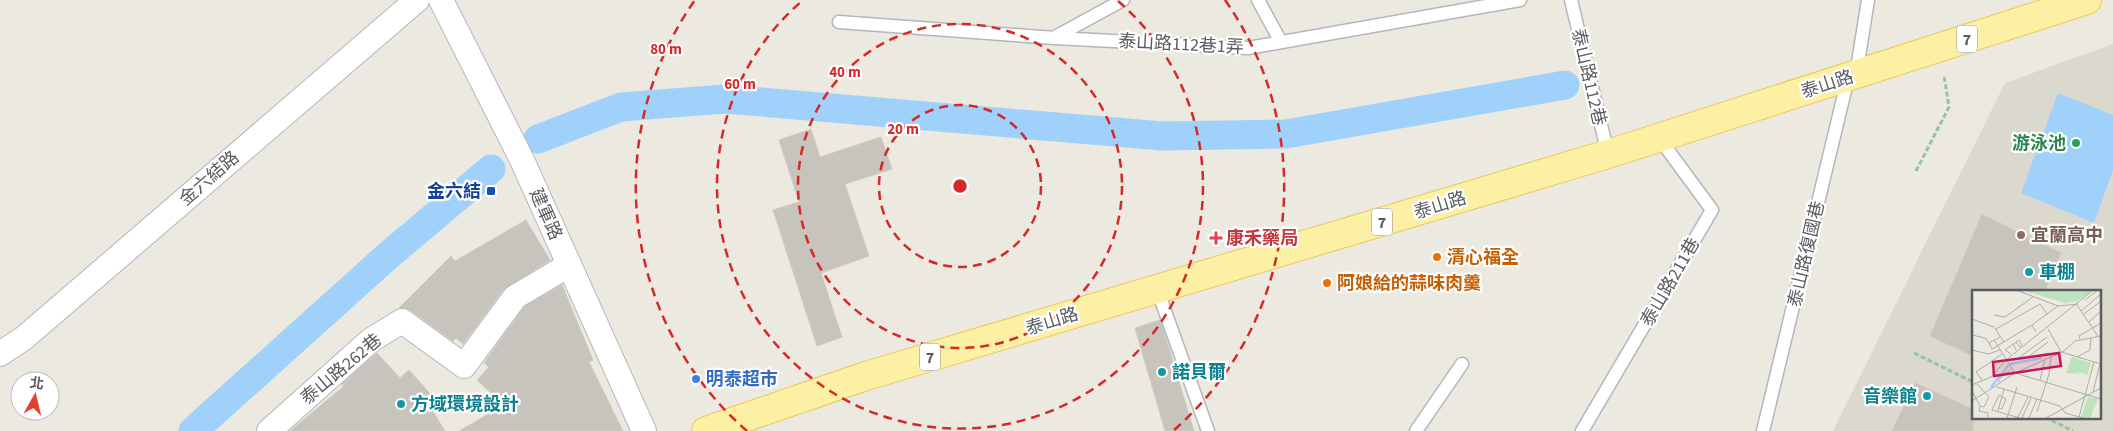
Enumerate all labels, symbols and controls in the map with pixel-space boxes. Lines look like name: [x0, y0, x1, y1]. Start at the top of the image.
street label: 泰山路112巷: [1565, 26, 1612, 128]
road number: 7: [1957, 26, 1977, 52]
street label: 泰山路112巷1弄: [1118, 29, 1244, 60]
text: 80 m: [650, 39, 682, 60]
text: 40 m: [829, 62, 861, 83]
street label: 泰山路: [1798, 64, 1857, 105]
text: 60 m: [724, 74, 756, 95]
text: 20 m: [887, 119, 919, 140]
place label: 游泳池: [2012, 131, 2066, 156]
marker: 游泳池: [2070, 137, 2082, 149]
street label: 金六結路: [174, 145, 245, 211]
centre of rings: [951, 177, 969, 195]
place label: 金六結: [427, 179, 481, 204]
street label: 建軍路: [523, 184, 568, 244]
marker: 金六結: [485, 185, 497, 197]
street label: 泰山路: [1411, 186, 1470, 225]
street label: 泰山路復國巷: [1782, 199, 1831, 310]
road number: 7: [1372, 208, 1392, 236]
place label: 宜蘭高中: [2031, 223, 2103, 248]
place label: 康禾藥局: [1226, 226, 1298, 251]
marker: 宜蘭高中: [2015, 229, 2027, 241]
marker: 康禾藥局: [1210, 232, 1222, 244]
street label: 泰山路211巷: [1635, 233, 1706, 331]
place label: 清心福全: [1447, 245, 1519, 270]
marker: 清心福全: [1431, 251, 1443, 263]
place label: 車棚: [2039, 260, 2075, 285]
marker: 車棚: [2023, 266, 2035, 278]
place label: 阿娘給的蒜味肉羹: [1337, 271, 1481, 296]
marker: 阿娘給的蒜味肉羹: [1321, 277, 1333, 289]
inset map: [1972, 290, 2100, 418]
street label: 泰山路: [1023, 302, 1082, 341]
street label: 泰山路262巷: [295, 328, 387, 411]
road number: 7: [920, 344, 940, 371]
place label: 諾貝爾: [1172, 360, 1226, 385]
marker: 諾貝爾: [1156, 366, 1168, 378]
place label: 明泰超市: [706, 367, 778, 392]
north arrow: [10, 371, 60, 421]
text: 北: [28, 373, 45, 395]
marker: 明泰超市: [690, 373, 702, 385]
place label: 音樂館: [1863, 384, 1917, 409]
marker: 音樂館: [1921, 390, 1933, 402]
place label: 方域環境設計: [411, 392, 519, 417]
marker: 方域環境設計: [395, 398, 407, 410]

